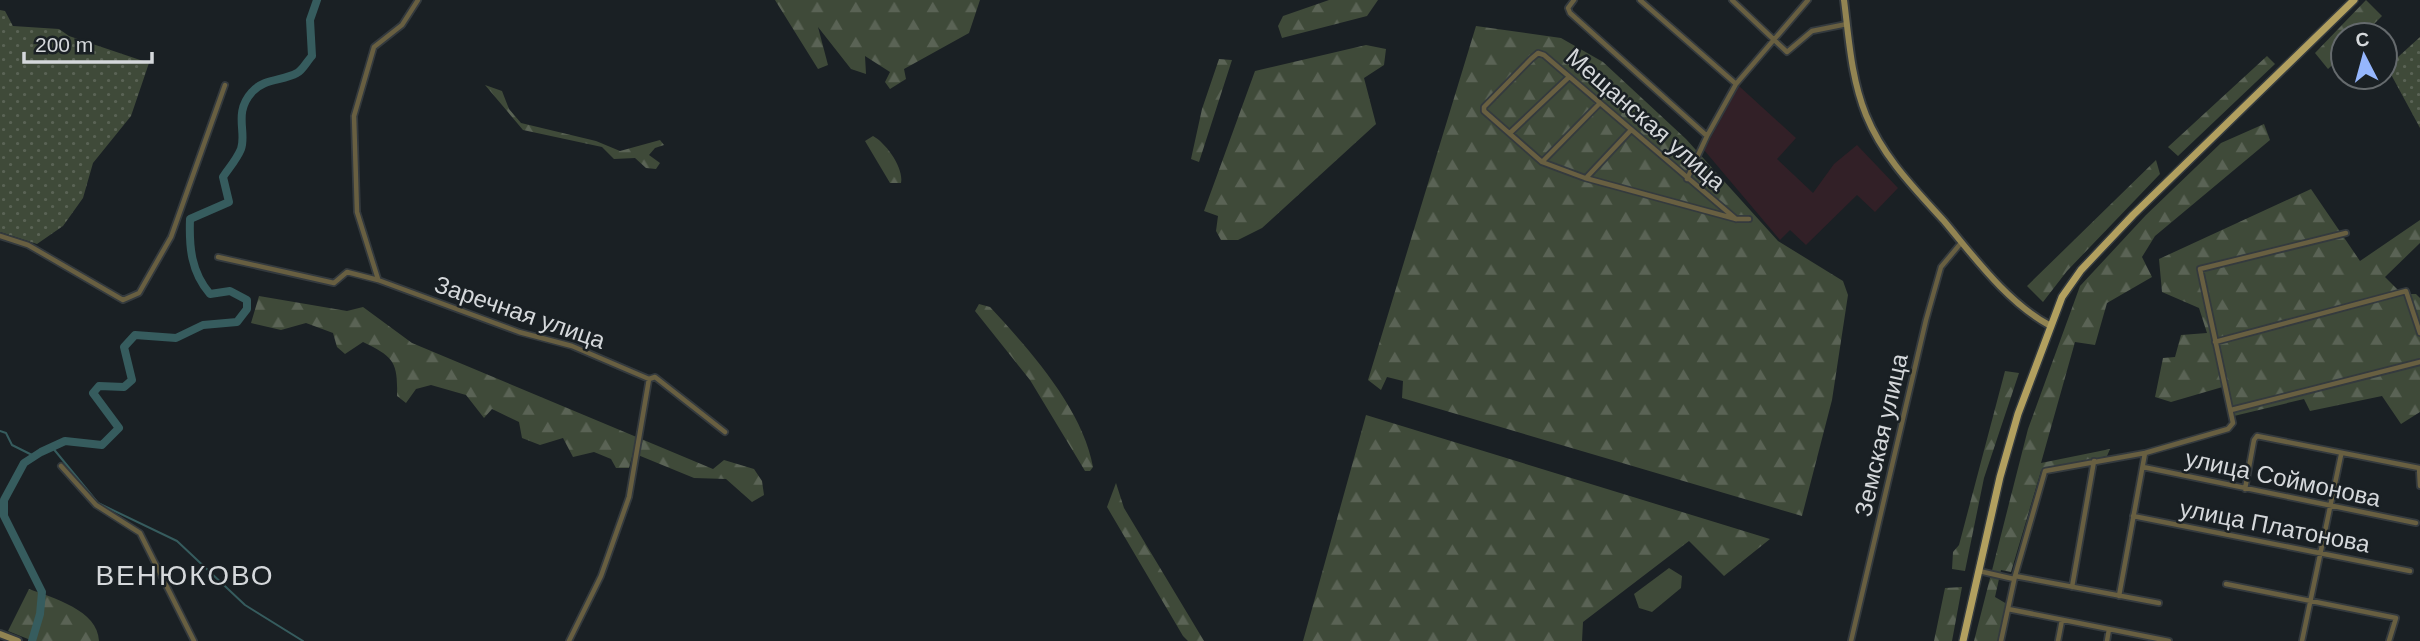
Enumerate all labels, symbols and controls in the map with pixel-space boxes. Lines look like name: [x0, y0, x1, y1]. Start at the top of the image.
scale bar: [24, 21, 152, 65]
north arrow: [2329, 21, 2399, 91]
text: С: [2354, 28, 2370, 51]
text: 200 m: [35, 33, 93, 56]
street label: Мещанская улица: [1561, 43, 1732, 196]
street label: Заречная улица: [431, 270, 609, 354]
street label: Земская улица: [1849, 350, 1913, 519]
street label: улица Соймонова: [2183, 444, 2384, 512]
street label: улица Платонова: [2178, 494, 2373, 558]
district label: ВЕНЮКОВО: [95, 560, 275, 591]

